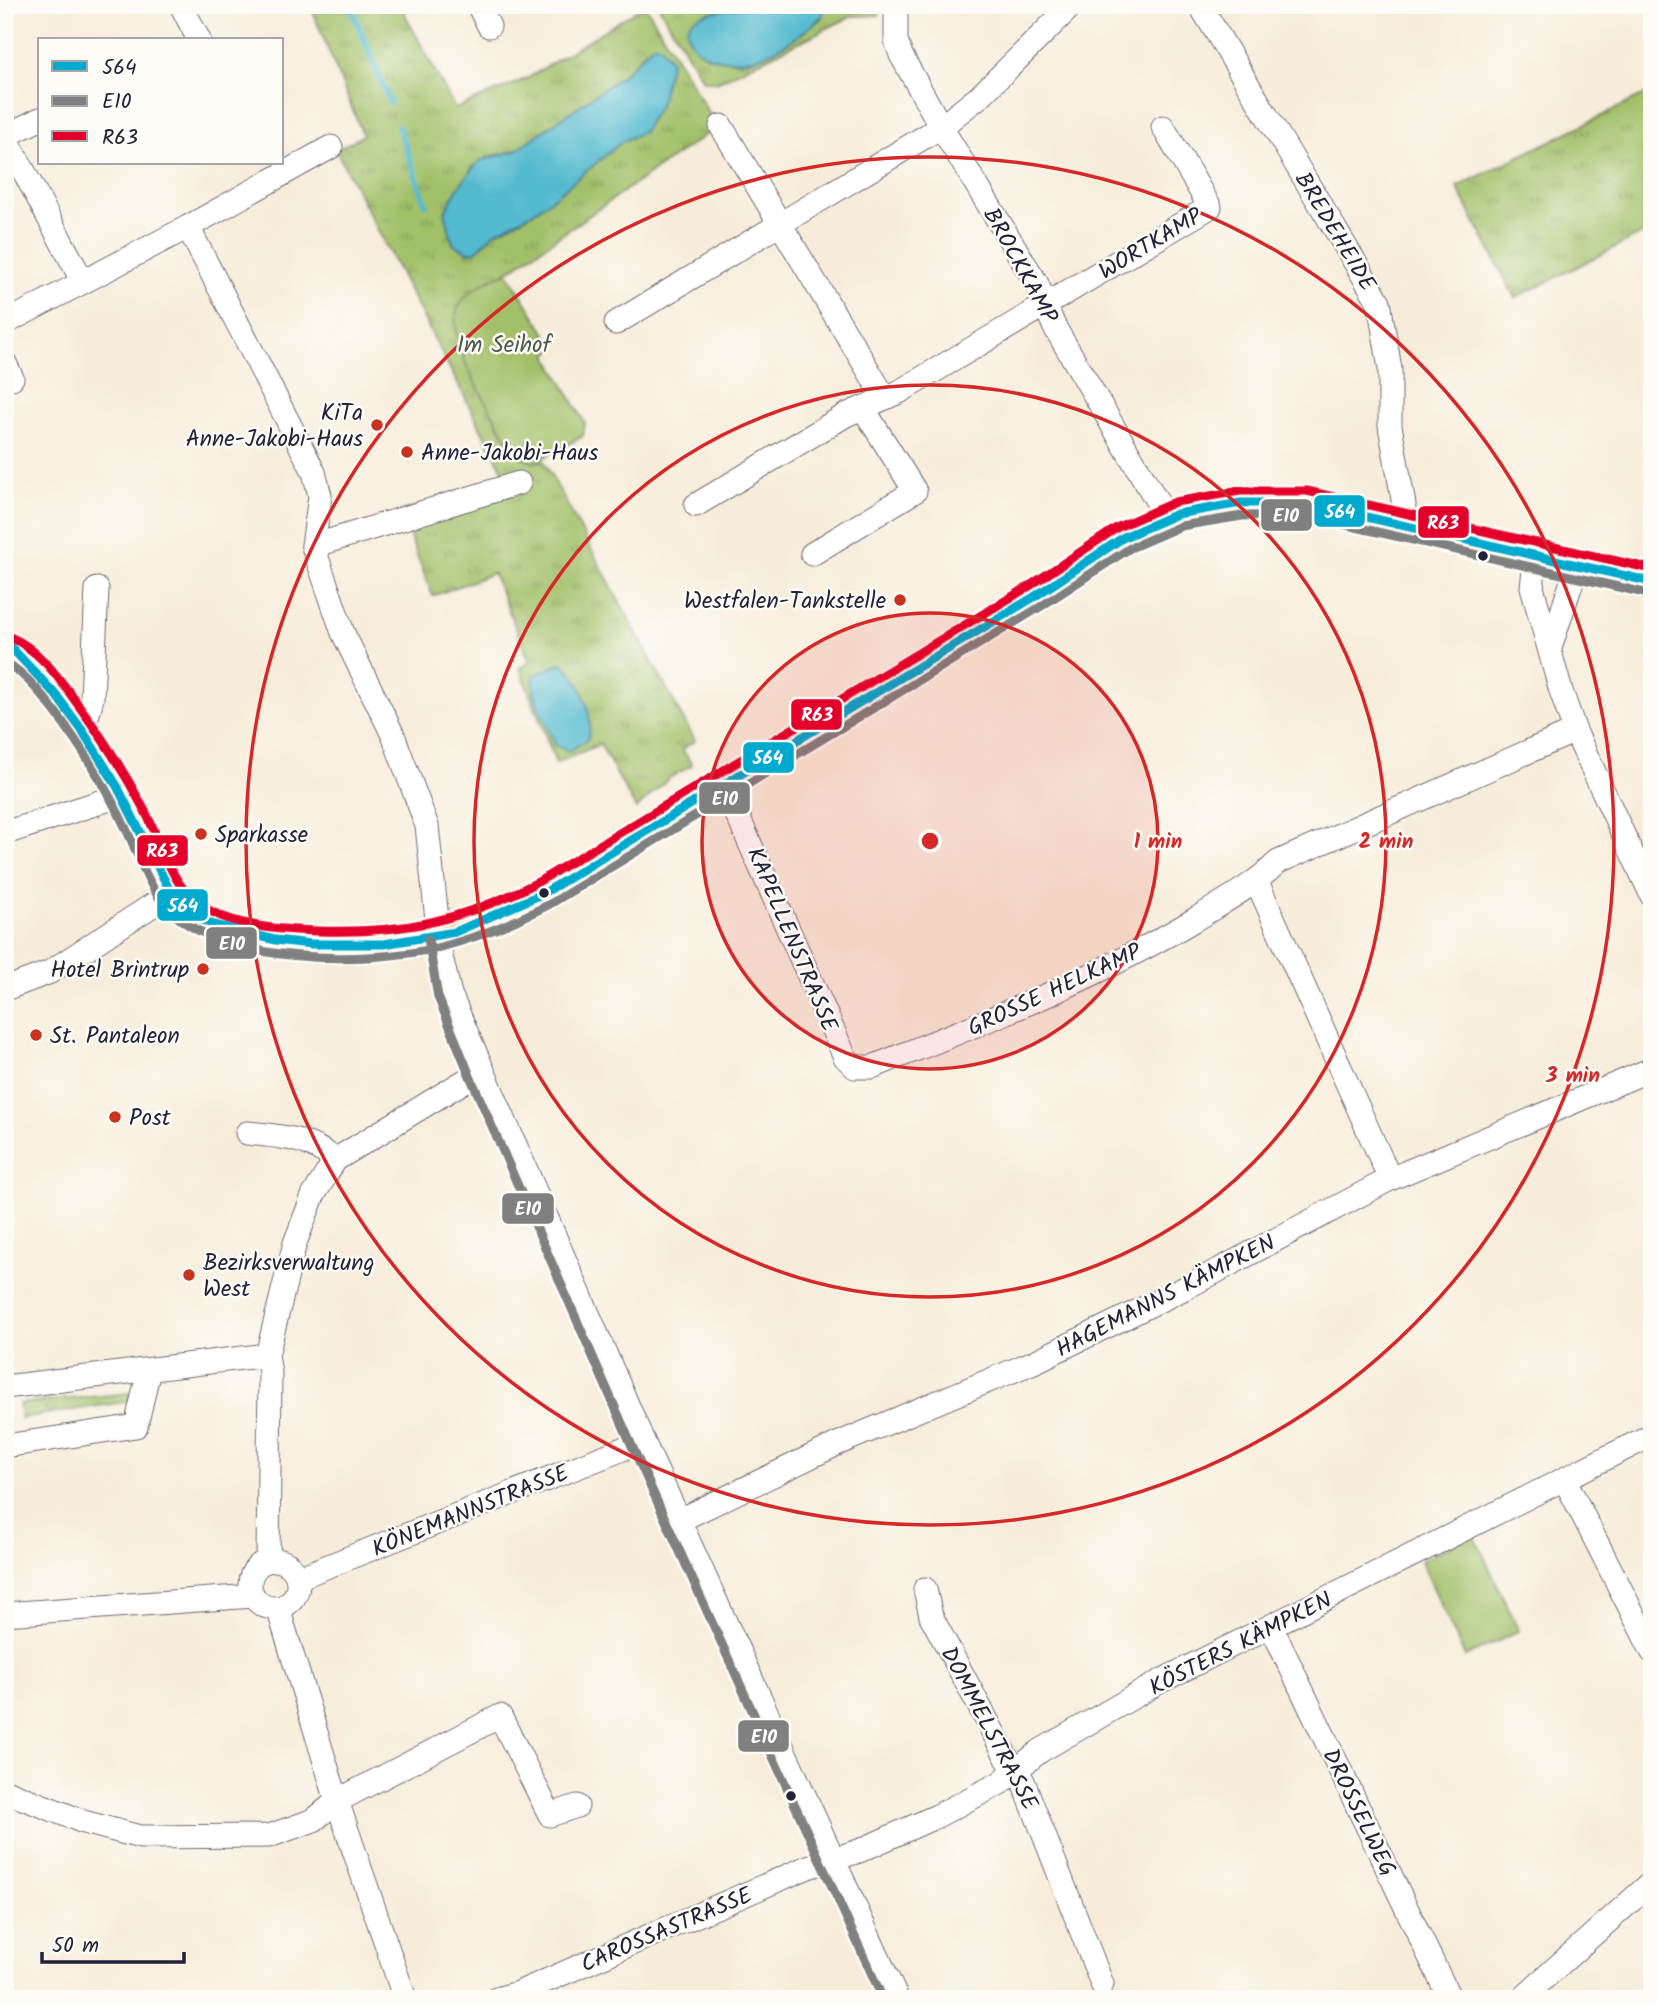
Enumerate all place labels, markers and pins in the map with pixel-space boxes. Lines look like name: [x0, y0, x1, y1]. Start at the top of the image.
place label: KiTa Anne-Jakobi-Haus: [186, 396, 363, 458]
marker: KiTa Anne-Jakobi-Haus: [369, 417, 385, 433]
place label: Anne-Jakobi-Haus: [421, 436, 599, 472]
marker: Anne-Jakobi-Haus: [399, 444, 415, 460]
unlabelled marker: [1476, 549, 1490, 563]
place label: Westfalen-Tankstelle: [684, 584, 886, 620]
marker: Westfalen-Tankstelle: [892, 592, 908, 608]
place label: Sparkasse: [215, 818, 308, 854]
marker: Sparkasse: [193, 826, 209, 842]
centre of rings: [918, 829, 942, 853]
unlabelled marker: [537, 886, 551, 900]
place label: Hotel Brintrup: [50, 953, 189, 989]
marker: Hotel Brintrup: [195, 961, 211, 977]
place label: St. Pantaleon: [50, 1019, 180, 1055]
marker: St. Pantaleon: [28, 1027, 44, 1043]
place label: Post: [129, 1101, 172, 1137]
marker: Post: [107, 1109, 123, 1125]
place label: Bezirksverwaltung West: [203, 1246, 375, 1308]
marker: Bezirksverwaltung West: [181, 1267, 197, 1283]
unlabelled marker: [784, 1789, 798, 1803]

